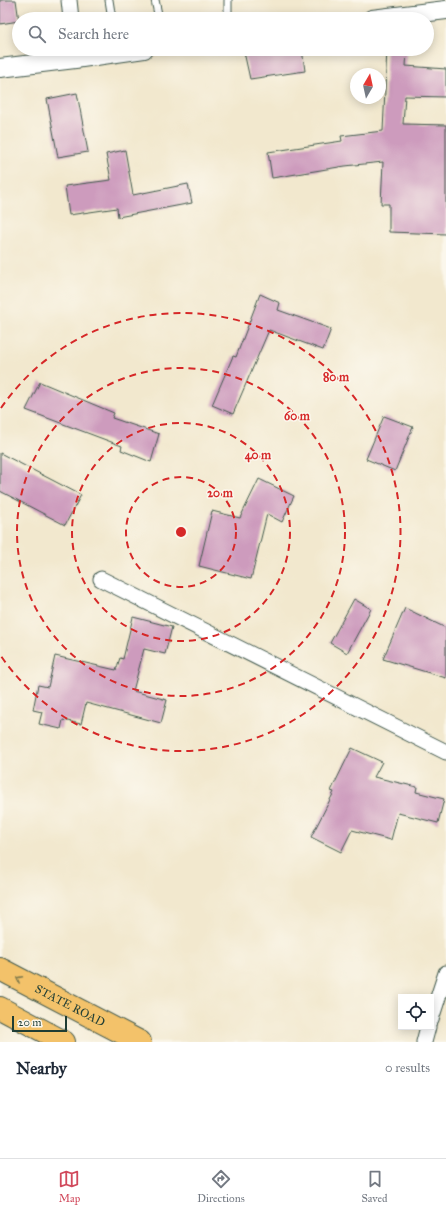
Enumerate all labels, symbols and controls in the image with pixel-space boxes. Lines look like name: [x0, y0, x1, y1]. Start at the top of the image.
search box: [12, 12, 434, 56]
icon: search: [26, 23, 48, 45]
text: Search here: [58, 25, 129, 43]
north arrow: [350, 68, 386, 104]
text: 80 m: [323, 370, 350, 384]
text: 60 m: [284, 409, 311, 423]
text: 40 m: [245, 448, 272, 463]
text: 20 m: [207, 486, 234, 500]
centre of rings: [174, 525, 188, 539]
one-way arrow: [15, 976, 23, 984]
street label: STATE ROAD: [33, 982, 107, 1030]
map controls: [398, 994, 434, 1030]
button: locate: [398, 994, 434, 1030]
scale bar: [12, 1014, 67, 1033]
text: 20 m: [18, 1016, 41, 1029]
text: Nearby: [16, 1058, 67, 1079]
text: 0 results: [385, 1060, 430, 1076]
tab: Map: [58, 1168, 80, 1205]
tab: Directions: [197, 1168, 245, 1205]
tab: Saved: [361, 1168, 388, 1205]

